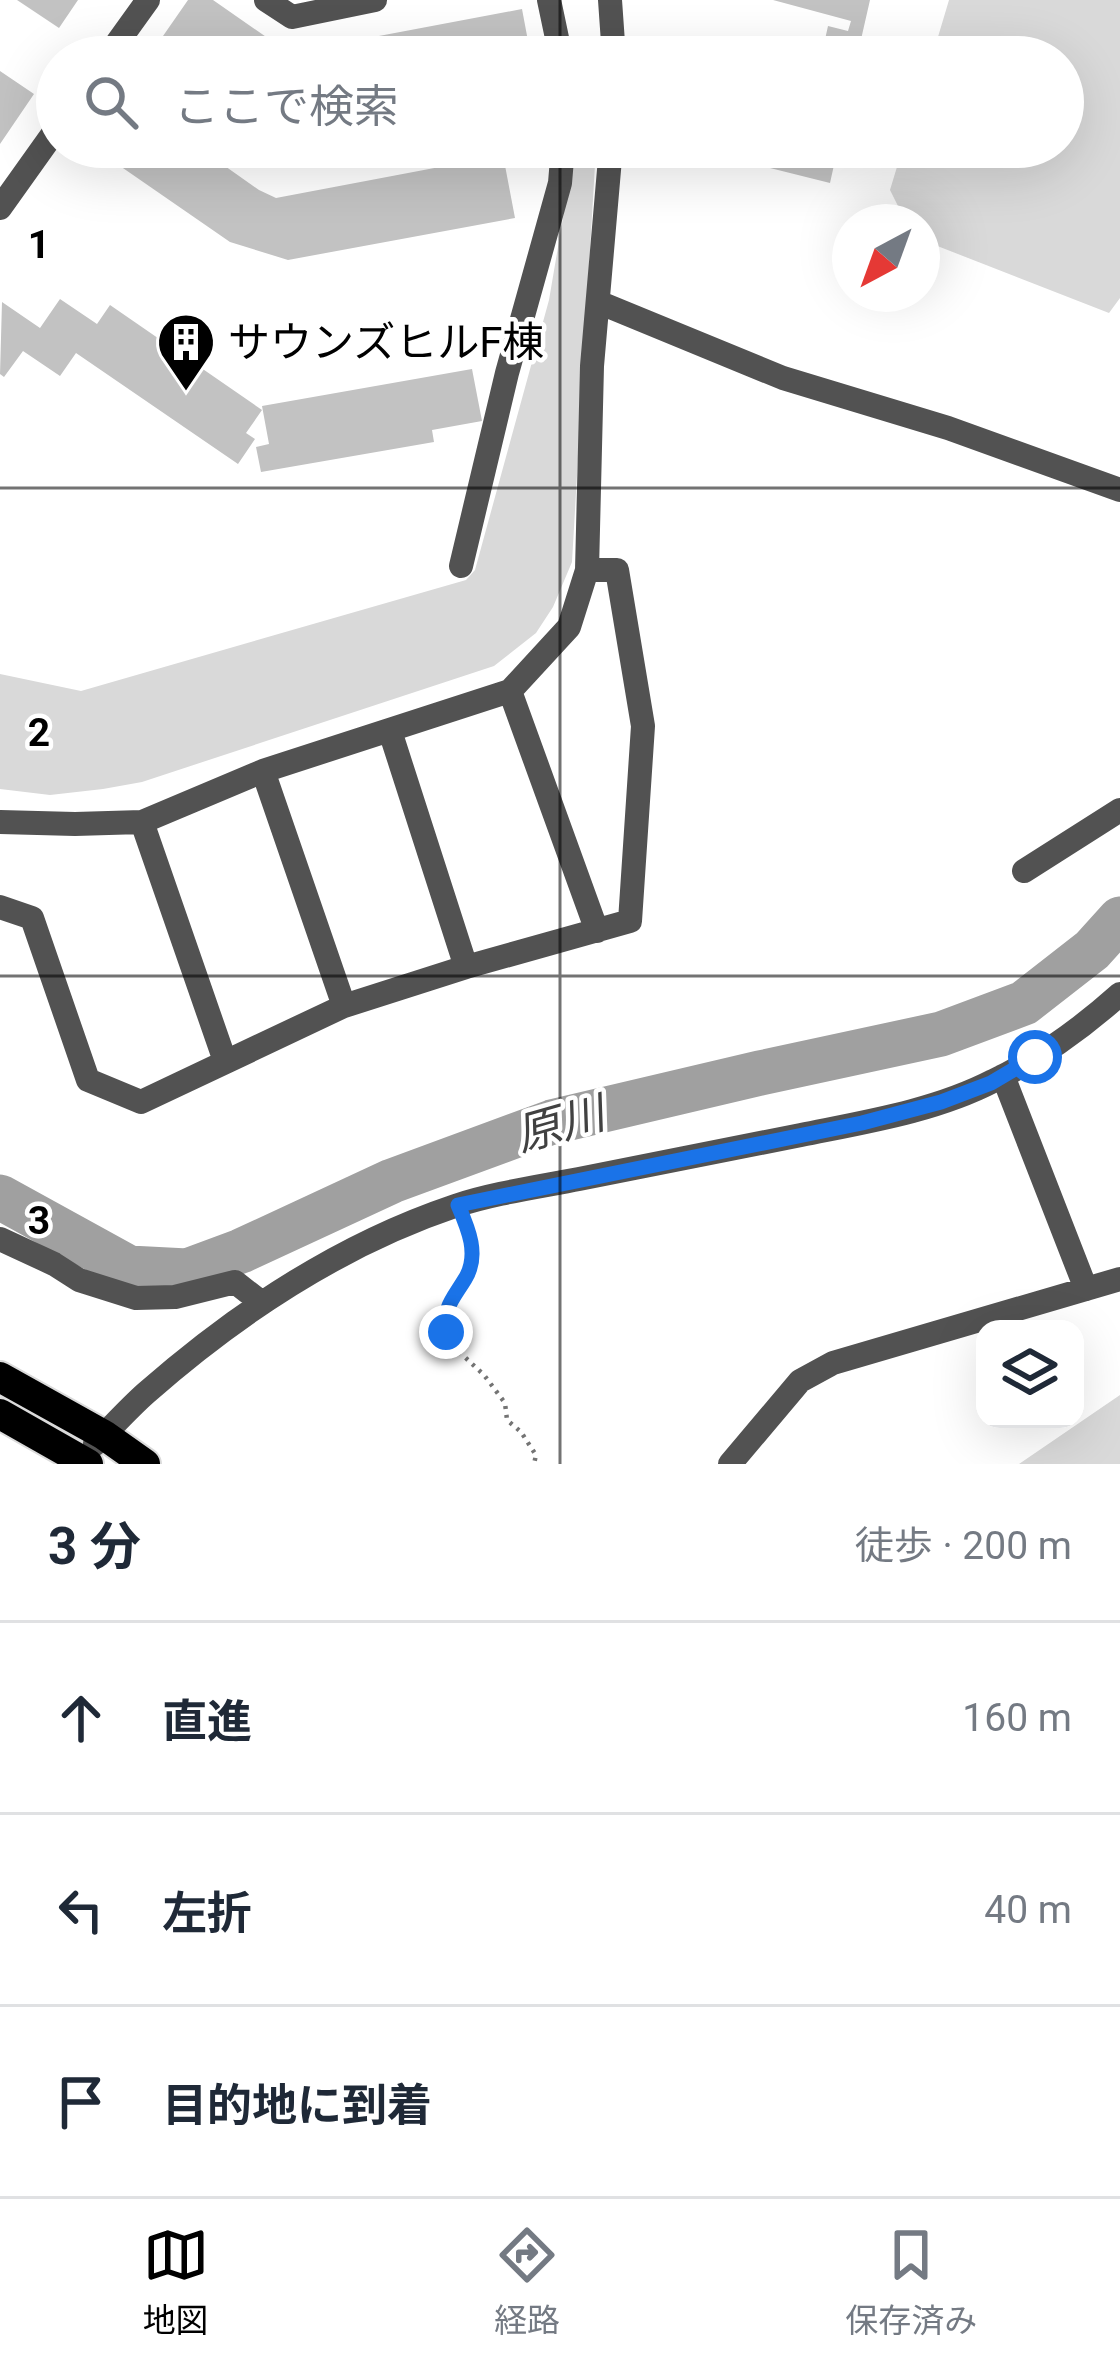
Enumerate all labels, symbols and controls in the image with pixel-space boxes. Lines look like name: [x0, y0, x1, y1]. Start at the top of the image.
search box: [36, 36, 1084, 168]
icon: search: [78, 69, 144, 135]
text: ここで検索: [174, 80, 399, 133]
north arrow: [832, 204, 940, 312]
text: 1: [28, 222, 50, 268]
building icon: サウンズヒルF棟: [155, 311, 217, 393]
place label: サウンズヒルF棟: [228, 318, 544, 367]
text: 2: [28, 710, 50, 756]
route start: [1008, 1030, 1062, 1084]
water label: 原川: [509, 1085, 614, 1162]
text: 3: [28, 1198, 50, 1244]
route end: [419, 1305, 473, 1359]
map controls: [976, 1320, 1084, 1428]
button: layers: [976, 1320, 1084, 1428]
text: 3 分: [48, 1517, 141, 1576]
text: 徒歩 · 200 m: [855, 1523, 1072, 1569]
icon: ahead: [48, 1685, 114, 1751]
text: 直進: [162, 1695, 252, 1748]
text: 160 m: [962, 1695, 1072, 1741]
icon: left: [48, 1877, 114, 1943]
text: 左折: [162, 1887, 252, 1940]
text: 40 m: [984, 1887, 1072, 1933]
icon: arrive: [48, 2069, 114, 2135]
text: 目的地に到着: [162, 2079, 432, 2132]
tab: 地図: [143, 2222, 209, 2342]
tab: 経路: [494, 2222, 560, 2342]
tab: 保存済み: [845, 2222, 977, 2342]

